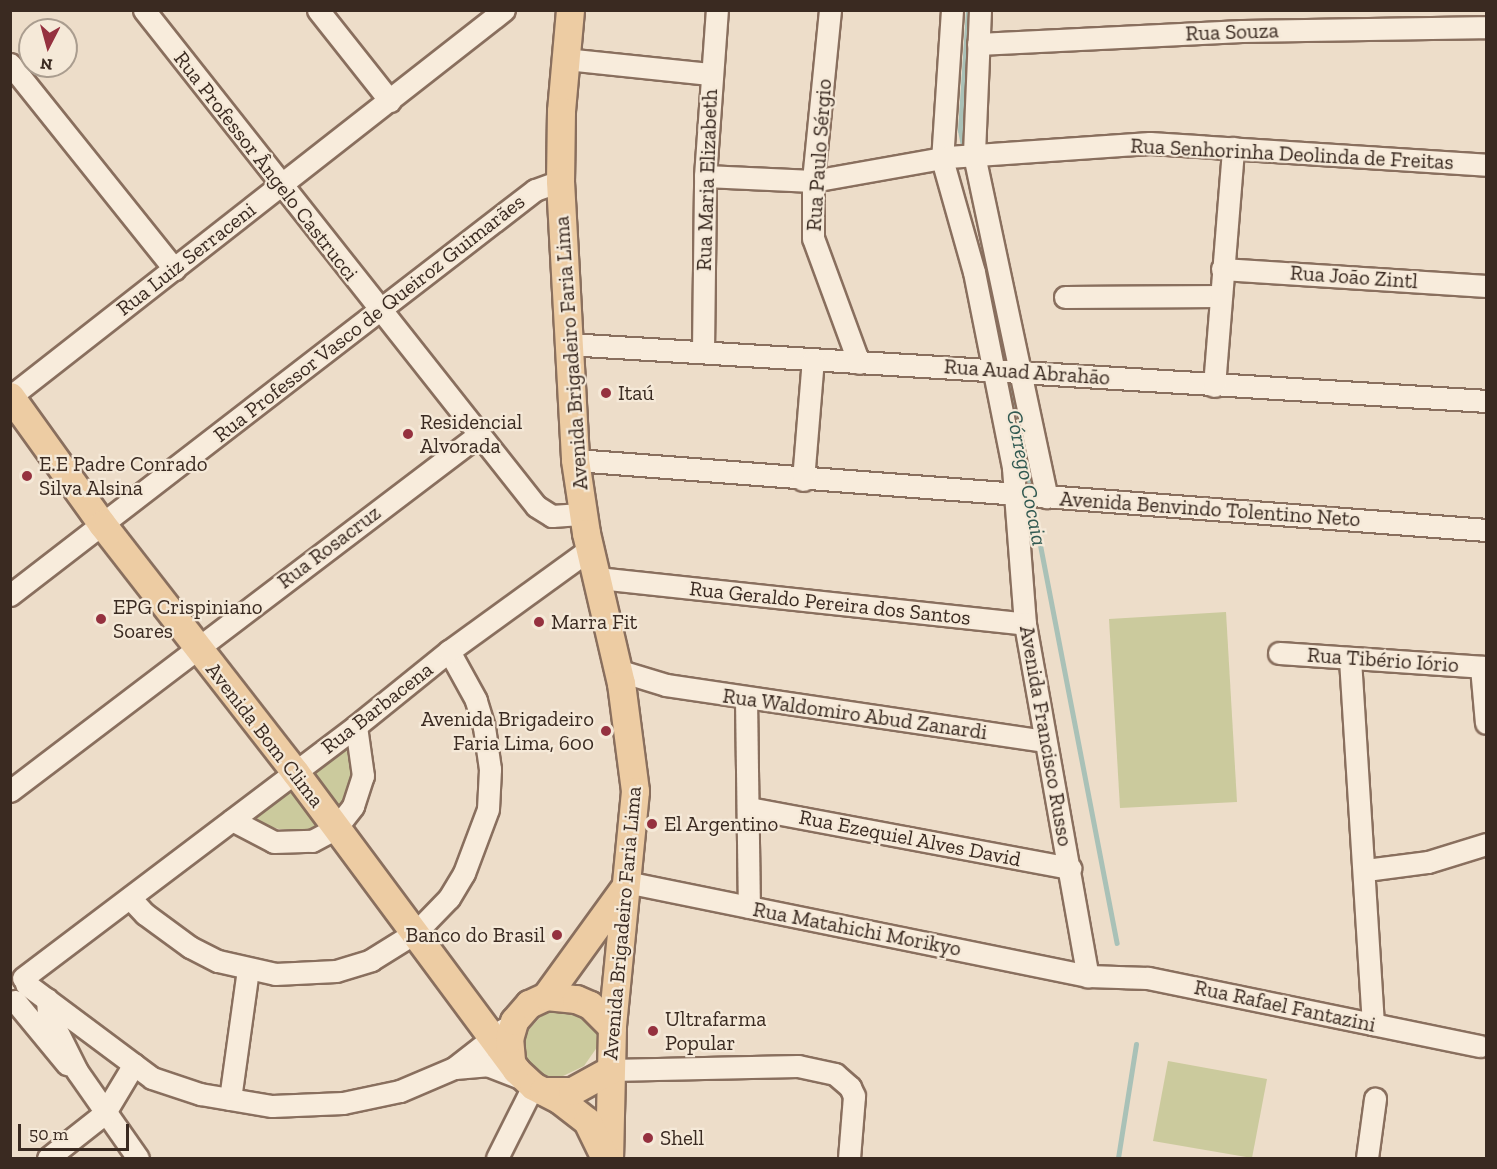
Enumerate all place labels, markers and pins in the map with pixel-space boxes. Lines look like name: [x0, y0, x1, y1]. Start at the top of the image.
place label: Itaú: [618, 380, 654, 406]
marker: Itaú: [599, 386, 613, 400]
place label: Residencial Alvorada: [420, 409, 522, 459]
marker: Residencial Alvorada: [401, 427, 415, 441]
place label: E.E Padre Conrado Silva Alsina: [39, 451, 208, 501]
marker: E.E Padre Conrado Silva Alsina: [20, 469, 34, 483]
place label: EPG Crispiniano Soares: [113, 594, 262, 644]
place label: Marra Fit: [551, 609, 637, 635]
marker: EPG Crispiniano Soares: [94, 612, 108, 626]
marker: Marra Fit: [532, 615, 546, 629]
place label: Avenida Brigadeiro Faria Lima, 600: [421, 706, 594, 756]
marker: Avenida Brigadeiro Faria Lima, 600: [599, 724, 613, 738]
place label: El Argentino: [664, 811, 779, 837]
marker: El Argentino: [645, 817, 659, 831]
place label: Banco do Brasil: [406, 922, 545, 948]
marker: Banco do Brasil: [550, 928, 564, 942]
place label: Ultrafarma Popular: [665, 1006, 766, 1056]
marker: Ultrafarma Popular: [646, 1024, 660, 1038]
place label: Shell: [660, 1125, 704, 1151]
marker: Shell: [641, 1131, 655, 1145]

